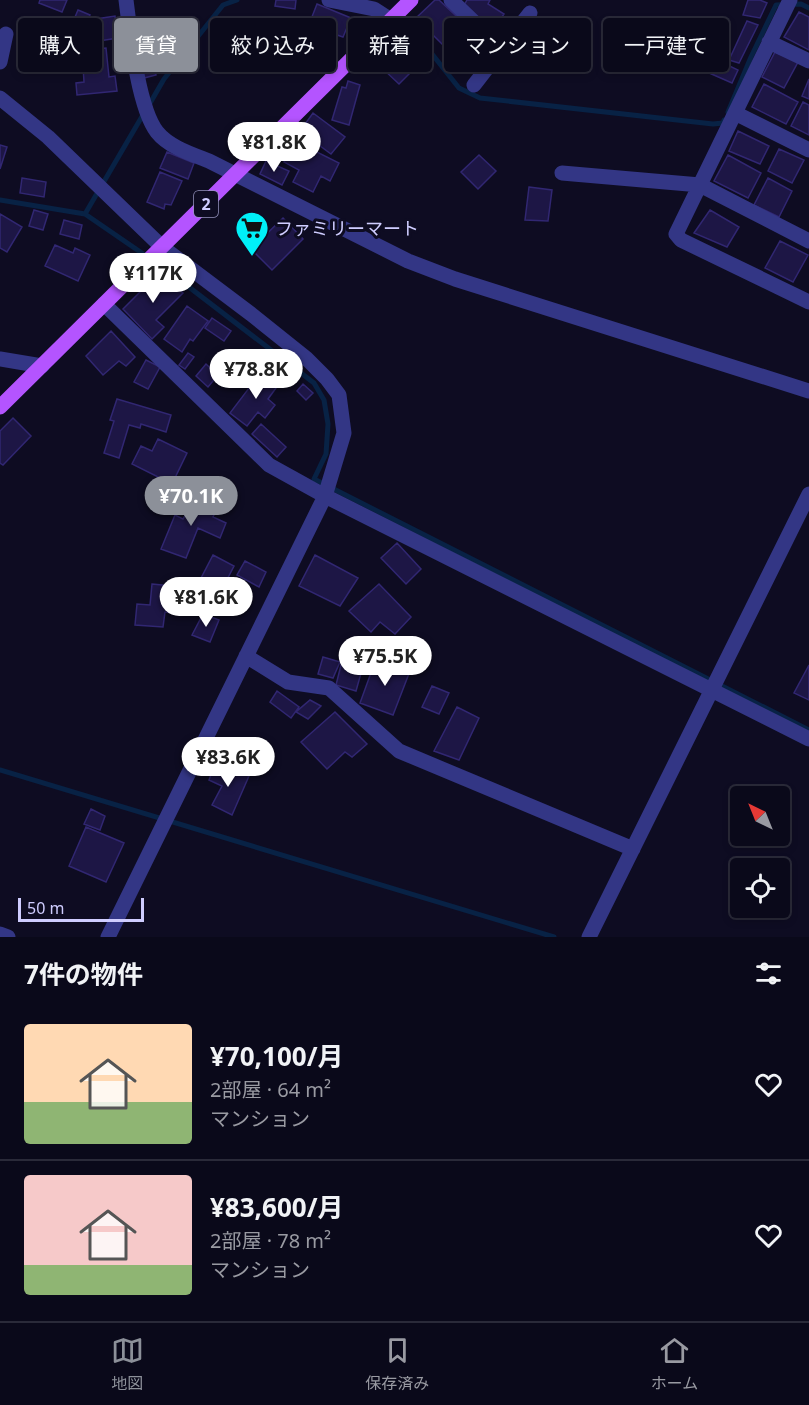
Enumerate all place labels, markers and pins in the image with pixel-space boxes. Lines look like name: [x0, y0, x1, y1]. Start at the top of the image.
pin: ¥81.8K: [225, 122, 323, 173]
supermarket icon: ファミリーマート: [234, 210, 270, 257]
place label: ファミリーマート: [275, 216, 419, 240]
pin: ¥117K: [111, 253, 195, 304]
pin: ¥78.8K: [207, 349, 305, 400]
pin: ¥70.1K: [142, 476, 240, 527]
pin: ¥81.6K: [157, 577, 255, 628]
pin: ¥75.5K: [336, 636, 434, 687]
pin: ¥83.6K: [179, 737, 277, 788]

